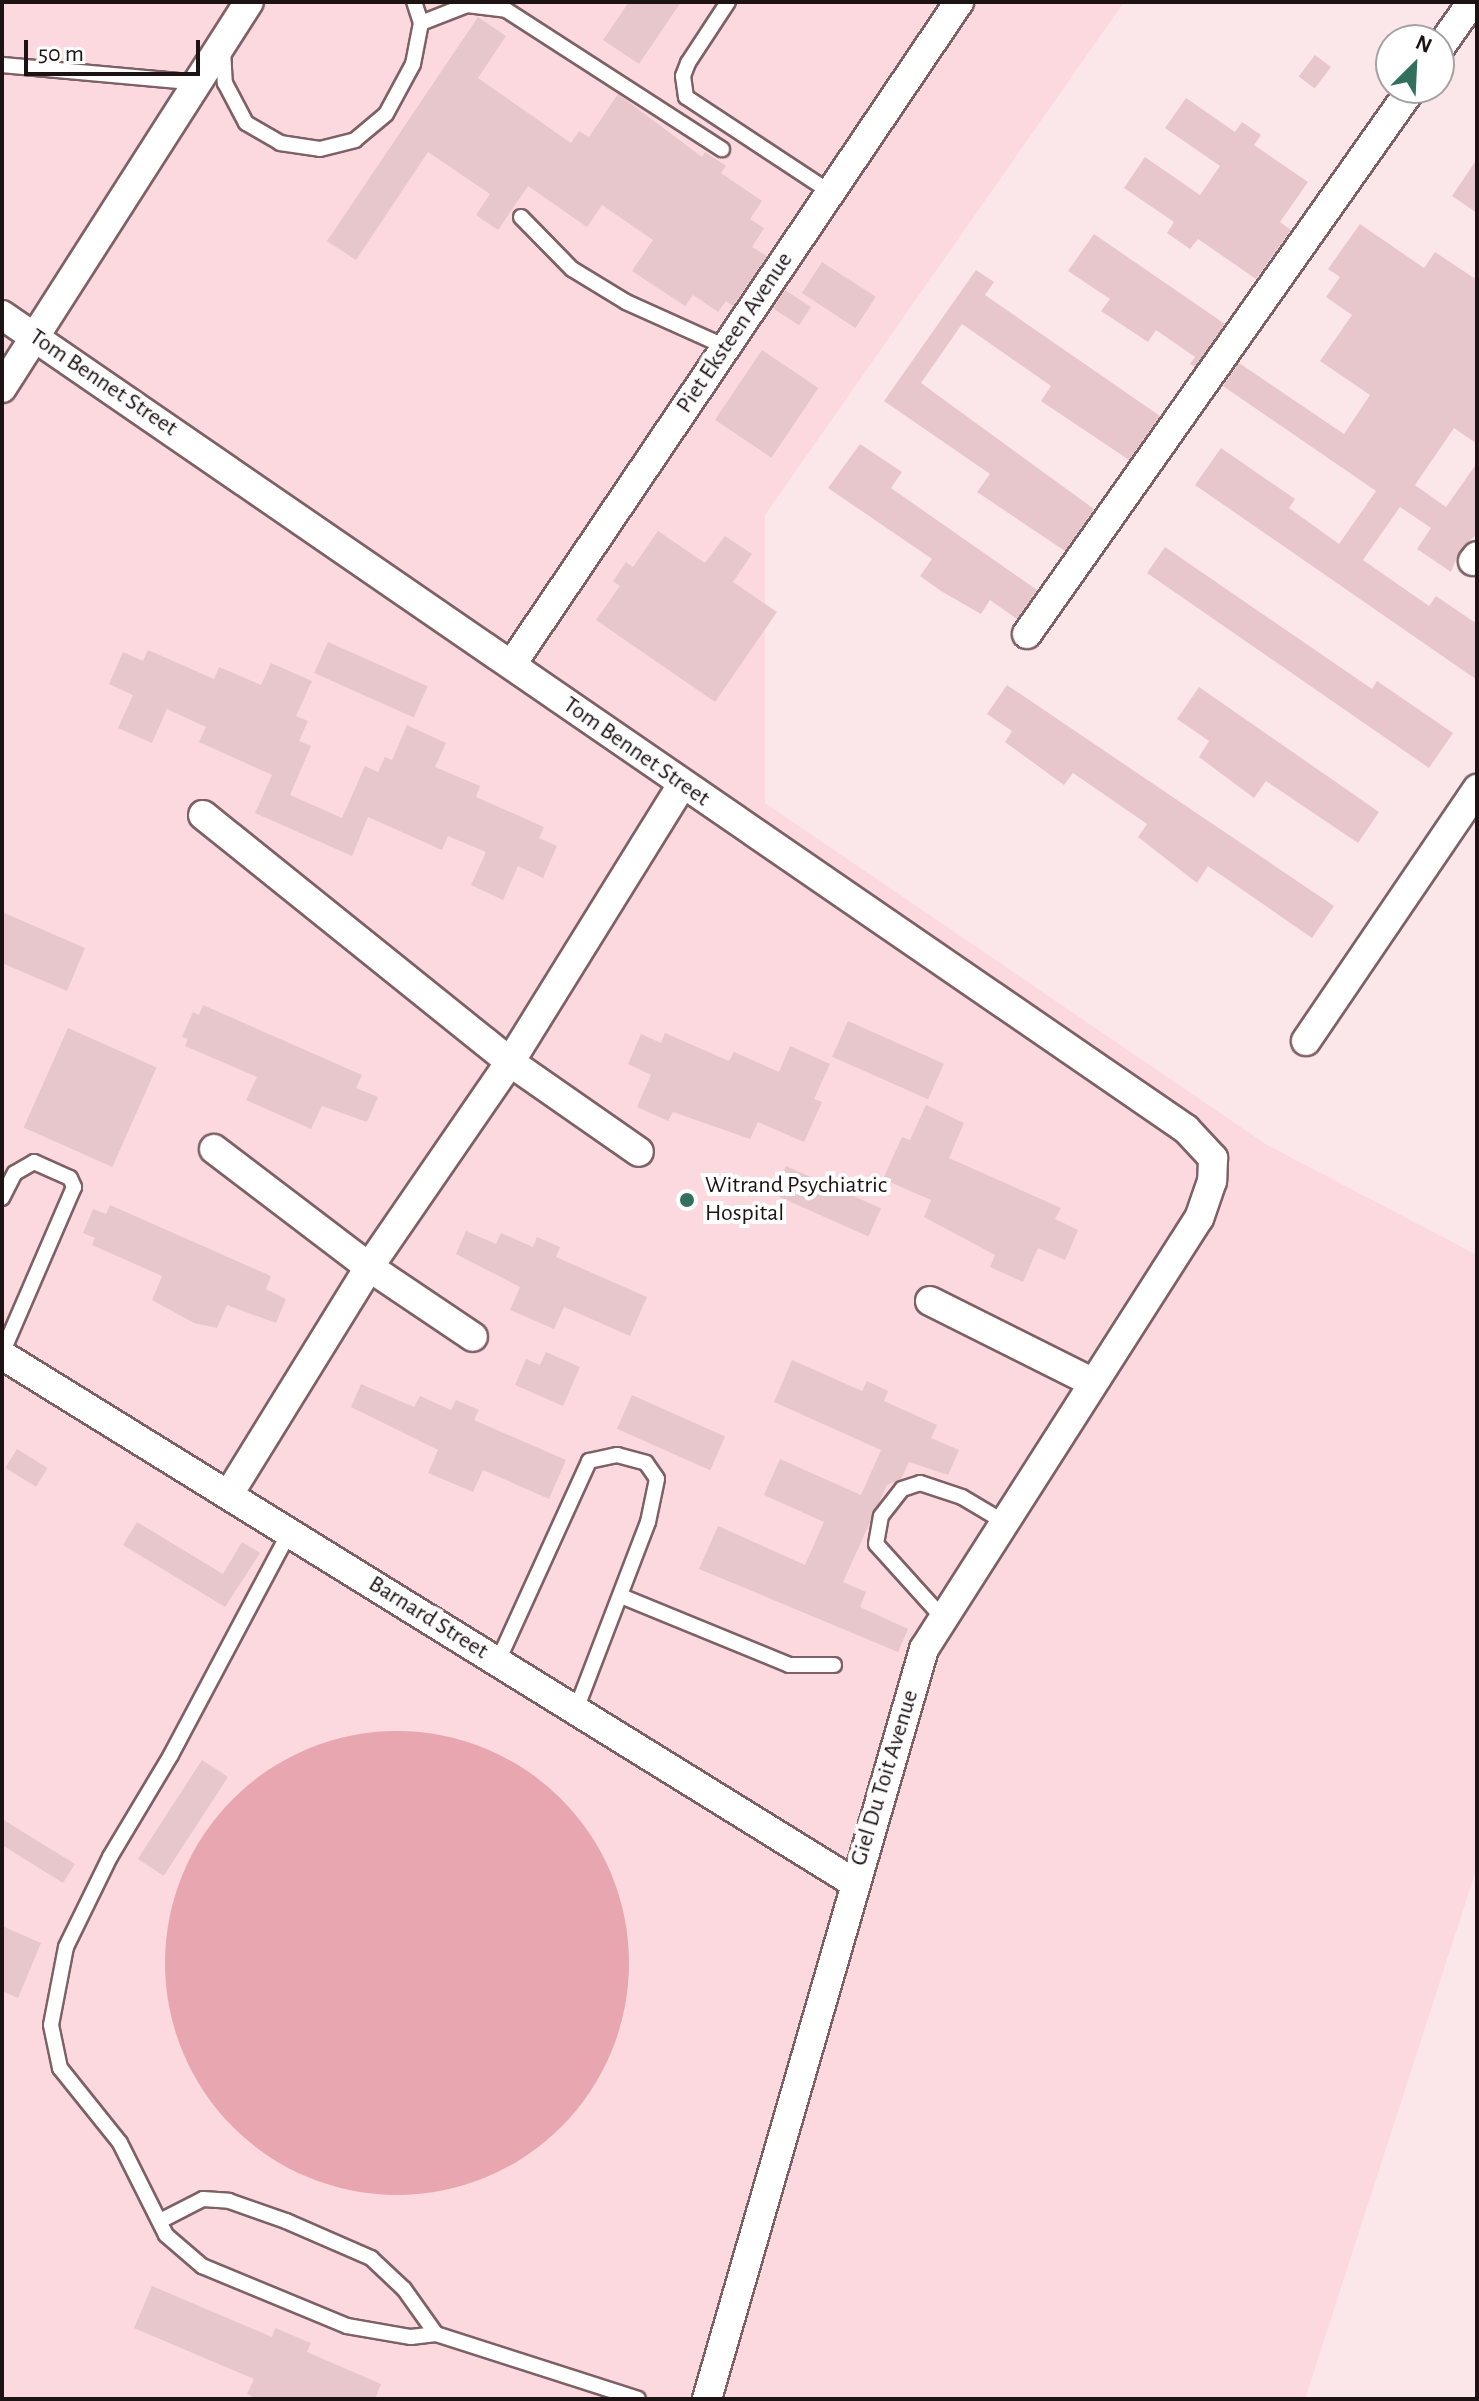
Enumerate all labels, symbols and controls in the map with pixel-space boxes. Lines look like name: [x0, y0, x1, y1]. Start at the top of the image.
scale bar: [28, 24, 204, 74]
north arrow: [1375, 24, 1455, 104]
text: N: [1412, 31, 1435, 57]
text: 50 m: [38, 42, 84, 66]
street label: Piet Eksteen Avenue: [670, 247, 800, 419]
street label: Tom Bennet Street: [24, 323, 182, 443]
street label: Tom Bennet Street: [557, 691, 715, 813]
place label: Witrand Psychiatric Hospital: [705, 1172, 887, 1228]
marker: Witrand Psychiatric Hospital: [676, 1189, 698, 1211]
street label: Barnard Street: [363, 1570, 493, 1666]
street label: Giel Du Toit Avenue: [845, 1687, 925, 1869]

